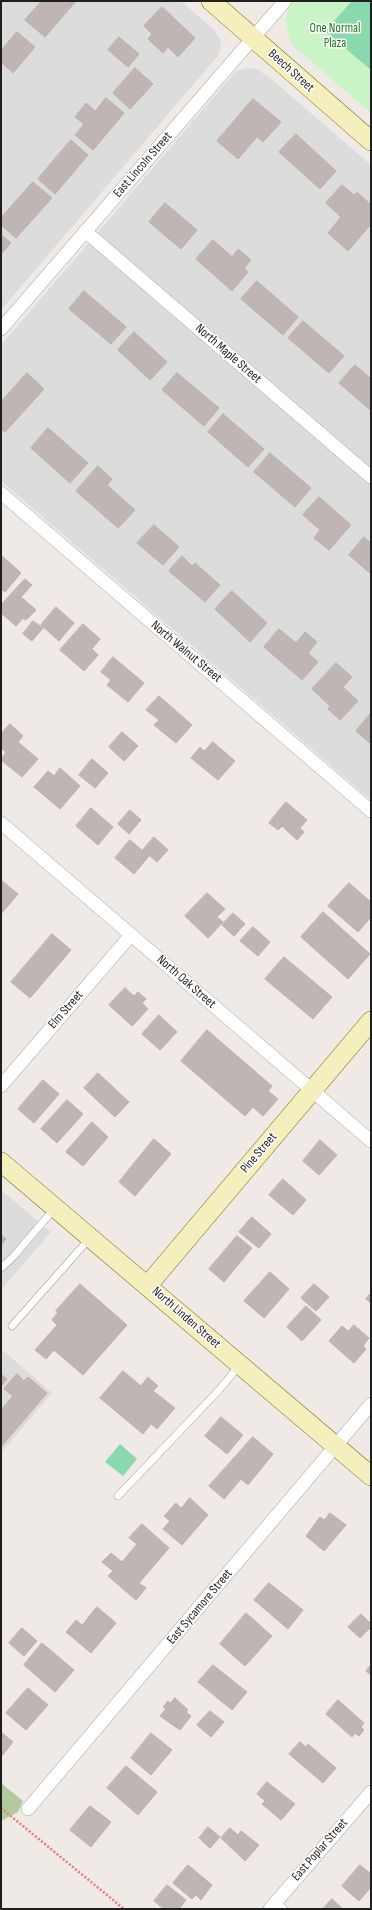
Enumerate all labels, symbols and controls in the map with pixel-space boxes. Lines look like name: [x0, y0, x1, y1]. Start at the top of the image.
park label: One Normal Plaza: [310, 21, 360, 52]
street label: Beech Street: [265, 46, 317, 96]
street label: East Lincoln Street: [110, 129, 176, 201]
street label: North Maple Street: [192, 321, 264, 387]
street label: North Walnut Street: [147, 618, 225, 686]
street label: North Oak Street: [153, 952, 219, 1012]
street label: Elm Street: [45, 988, 87, 1032]
street label: Pine Street: [238, 1130, 280, 1176]
street label: North Linden Street: [148, 1284, 224, 1352]
street label: East Sycamore Street: [164, 1566, 236, 1648]
street label: East Poplar Street: [289, 1816, 351, 1884]

